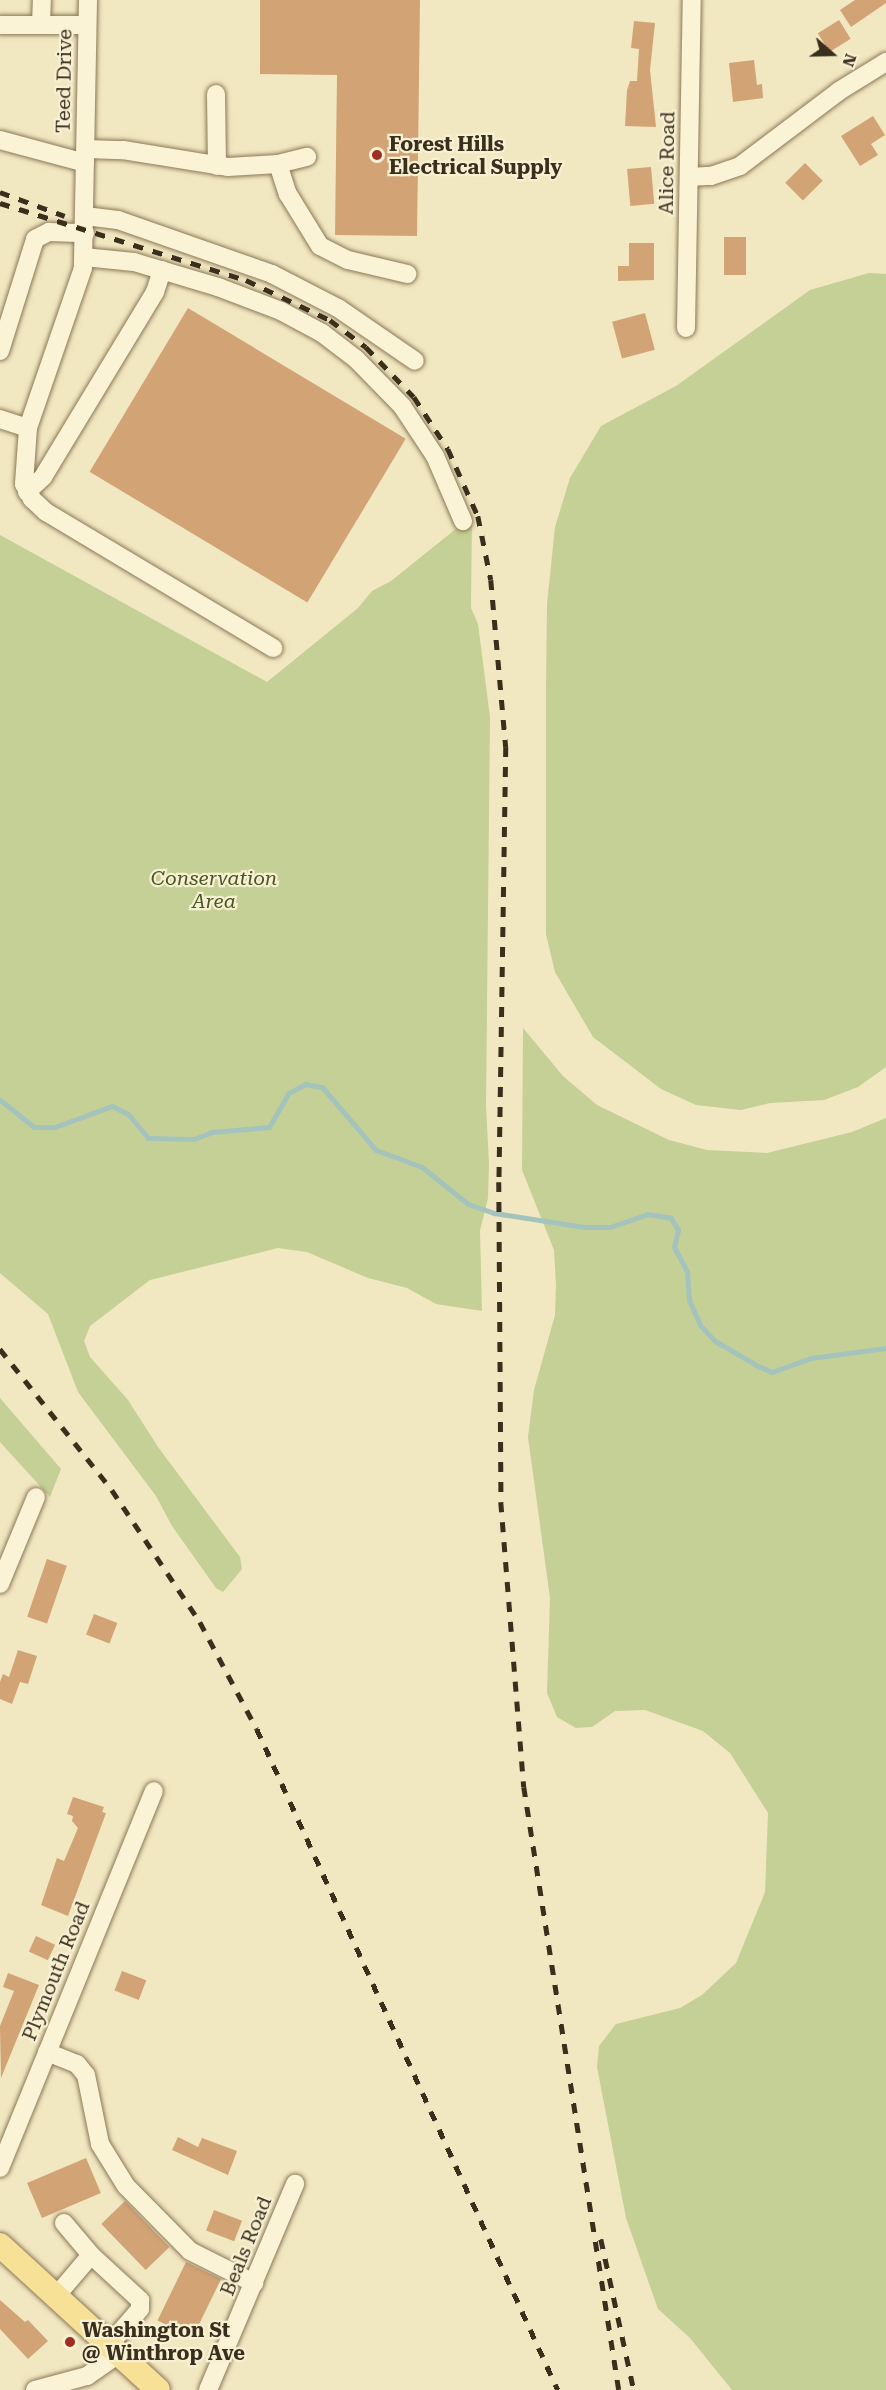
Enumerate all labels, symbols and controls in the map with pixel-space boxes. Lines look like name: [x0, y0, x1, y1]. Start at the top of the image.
north arrow: [802, 24, 862, 84]
street label: Teed Drive: [51, 29, 77, 133]
text: N: [838, 51, 860, 69]
street label: Alice Road: [654, 111, 680, 215]
place label: Forest Hills Electrical Supply: [389, 132, 562, 179]
marker: Forest Hills Electrical Supply: [370, 148, 384, 162]
park label: Conservation Area: [151, 867, 277, 914]
street label: Plymouth Road: [17, 1898, 95, 2044]
street label: Beals Road: [215, 2193, 277, 2299]
place label: Washington St @ Winthrop Ave: [82, 2318, 245, 2365]
marker: Washington St @ Winthrop Ave: [63, 2335, 77, 2349]

